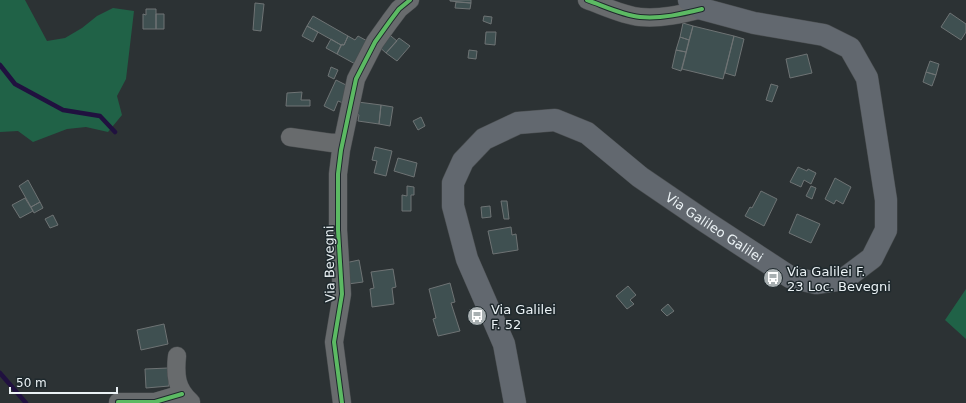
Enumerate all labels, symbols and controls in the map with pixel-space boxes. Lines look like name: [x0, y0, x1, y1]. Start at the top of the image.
street label: Via Galileo Galilei: [663, 190, 766, 265]
street label: Via Bevegni: [321, 225, 338, 303]
place label: Via Galilei F. 23 Loc. Bevegni: [787, 264, 891, 294]
bus stop icon: Via Galilei F. 23 Loc. Bevegni: [762, 267, 784, 289]
place label: Via Galilei F. 52: [491, 302, 556, 332]
bus stop icon: Via Galilei F. 52: [466, 305, 488, 327]
scale bar: [10, 369, 117, 395]
text: 50 m: [16, 376, 47, 390]

